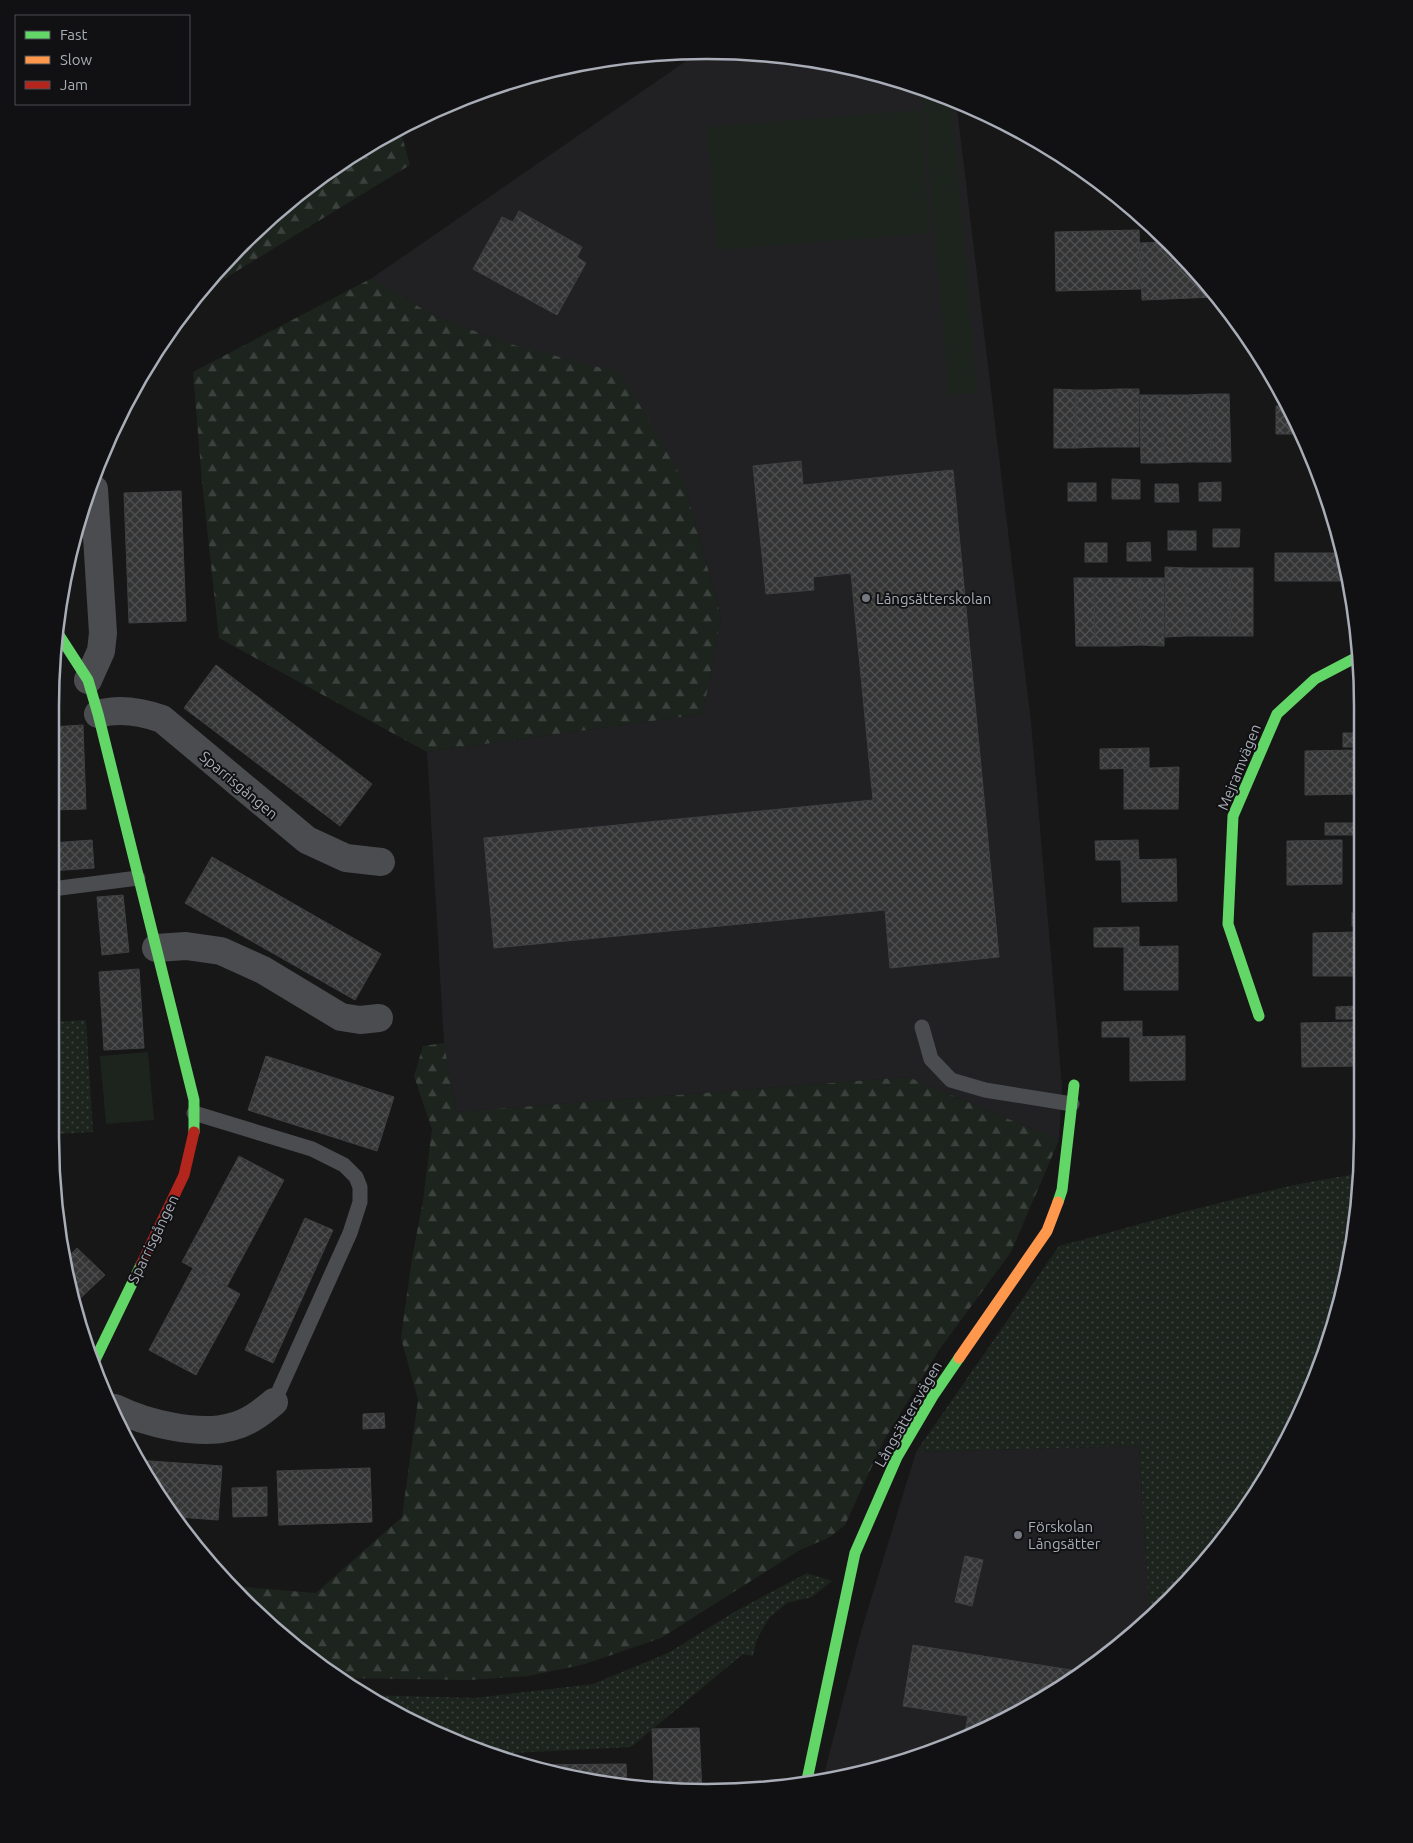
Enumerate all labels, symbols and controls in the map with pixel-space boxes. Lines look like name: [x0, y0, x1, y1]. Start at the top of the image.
legend: [15, 15, 190, 105]
text: Fast: [60, 26, 88, 43]
text: Slow: [60, 51, 93, 68]
text: Jam: [60, 76, 88, 93]
place label: Långsätterskolan: [876, 590, 991, 607]
marker: Långsätterskolan: [860, 592, 872, 604]
street label: Mejramvägen: [1214, 721, 1264, 813]
street label: Sparrisgången: [197, 748, 281, 822]
street label: Sparrisgången: [124, 1192, 182, 1286]
street label: Långsättersvägen: [871, 1358, 945, 1470]
place label: Förskolan Långsätter: [1028, 1518, 1101, 1552]
marker: Förskolan Långsätter: [1012, 1529, 1024, 1541]

